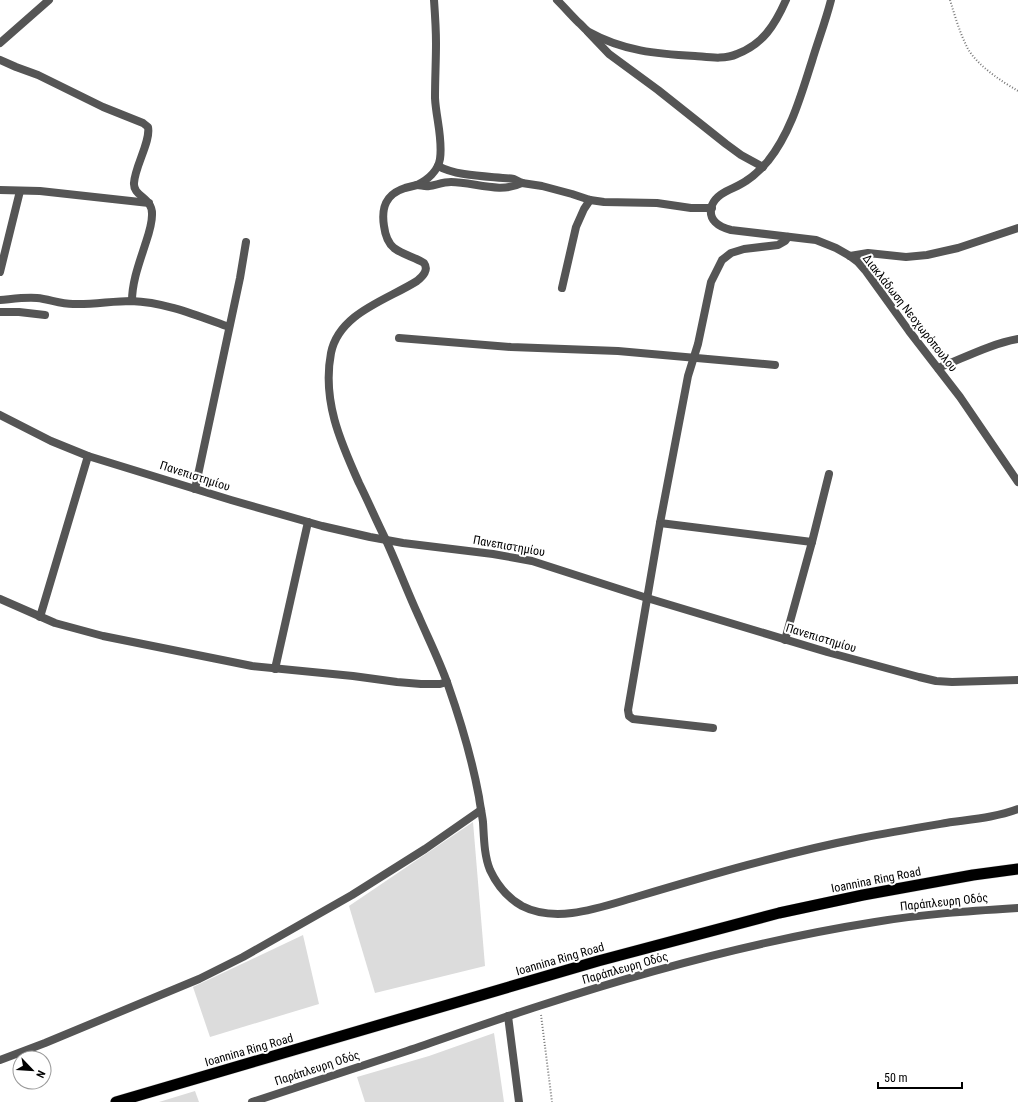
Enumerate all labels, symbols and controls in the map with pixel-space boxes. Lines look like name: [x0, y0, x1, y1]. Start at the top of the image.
street label: Διακλάδωση Νεοχωρόπουλου: [860, 252, 960, 375]
street label: Πανεπιστημίου: [158, 458, 232, 494]
street label: Πανεπιστημίου: [472, 533, 546, 559]
street label: Πανεπιστημίου: [784, 621, 858, 655]
street label: Ioannina Ring Road: [830, 864, 922, 896]
street label: Παράπλευρη Οδός: [899, 890, 989, 914]
street label: Ioannina Ring Road: [514, 940, 606, 978]
street label: Παράπλευρη Οδός: [581, 949, 670, 987]
street label: Ioannina Ring Road: [203, 1031, 295, 1069]
street label: Παράπλευρη Οδός: [273, 1048, 362, 1088]
north arrow: [12, 1050, 52, 1090]
scale bar: [878, 1064, 962, 1090]
text: N: [33, 1068, 48, 1080]
text: 50 m: [884, 1071, 908, 1085]

